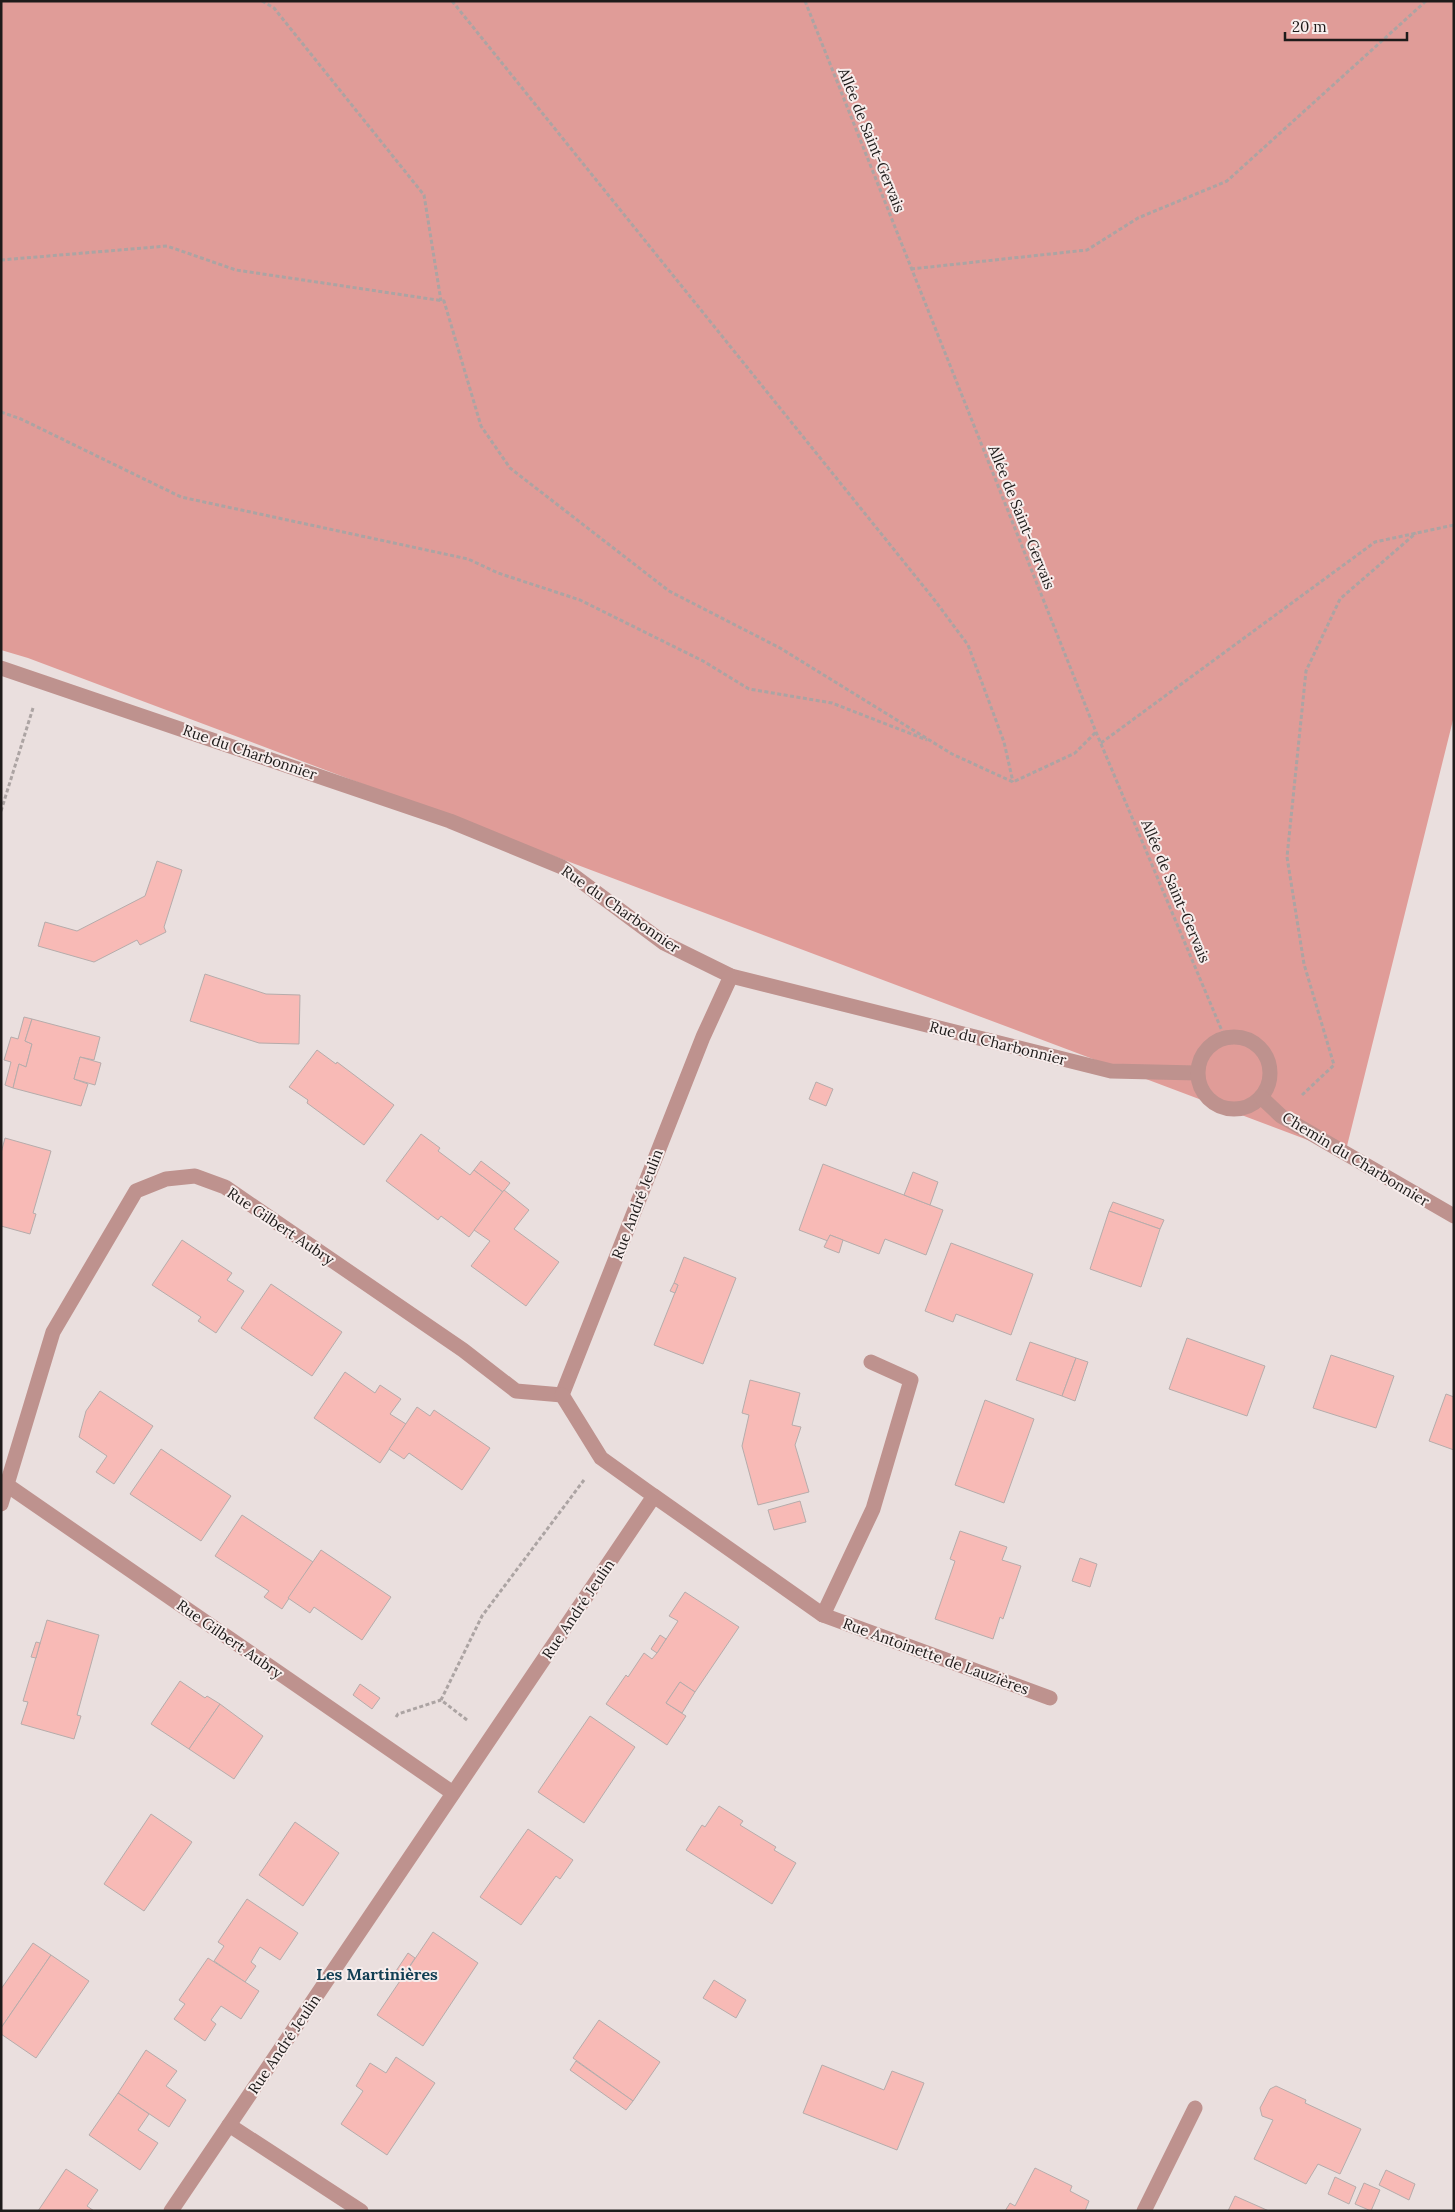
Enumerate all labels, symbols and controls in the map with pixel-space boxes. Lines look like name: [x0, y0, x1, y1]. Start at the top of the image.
scale bar: [1285, 10, 1408, 42]
text: 20 m: [1292, 17, 1327, 36]
street label: Allée de Saint-Gervais: [834, 64, 910, 215]
street label: Allée de Saint-Gervais: [984, 441, 1060, 592]
street label: Rue du Charbonnier: [180, 720, 320, 784]
street label: Allée de Saint-Gervais: [1137, 816, 1215, 966]
street label: Rue du Charbonnier: [558, 861, 684, 957]
street label: Rue du Charbonnier: [928, 1017, 1069, 1069]
street label: Chemin du Charbonnier: [1279, 1108, 1433, 1211]
street label: Rue André Jeulin: [607, 1146, 667, 1262]
street label: Rue Gilbert Aubry: [224, 1183, 338, 1269]
street label: Rue André Jeulin: [538, 1555, 618, 1663]
street label: Rue Gilbert Aubry: [173, 1595, 287, 1683]
street label: Rue Antoinette de Lauzières: [840, 1613, 1032, 1699]
district label: Les Martinières: [316, 1964, 438, 1984]
street label: Rue André Jeulin: [244, 1990, 324, 2098]

